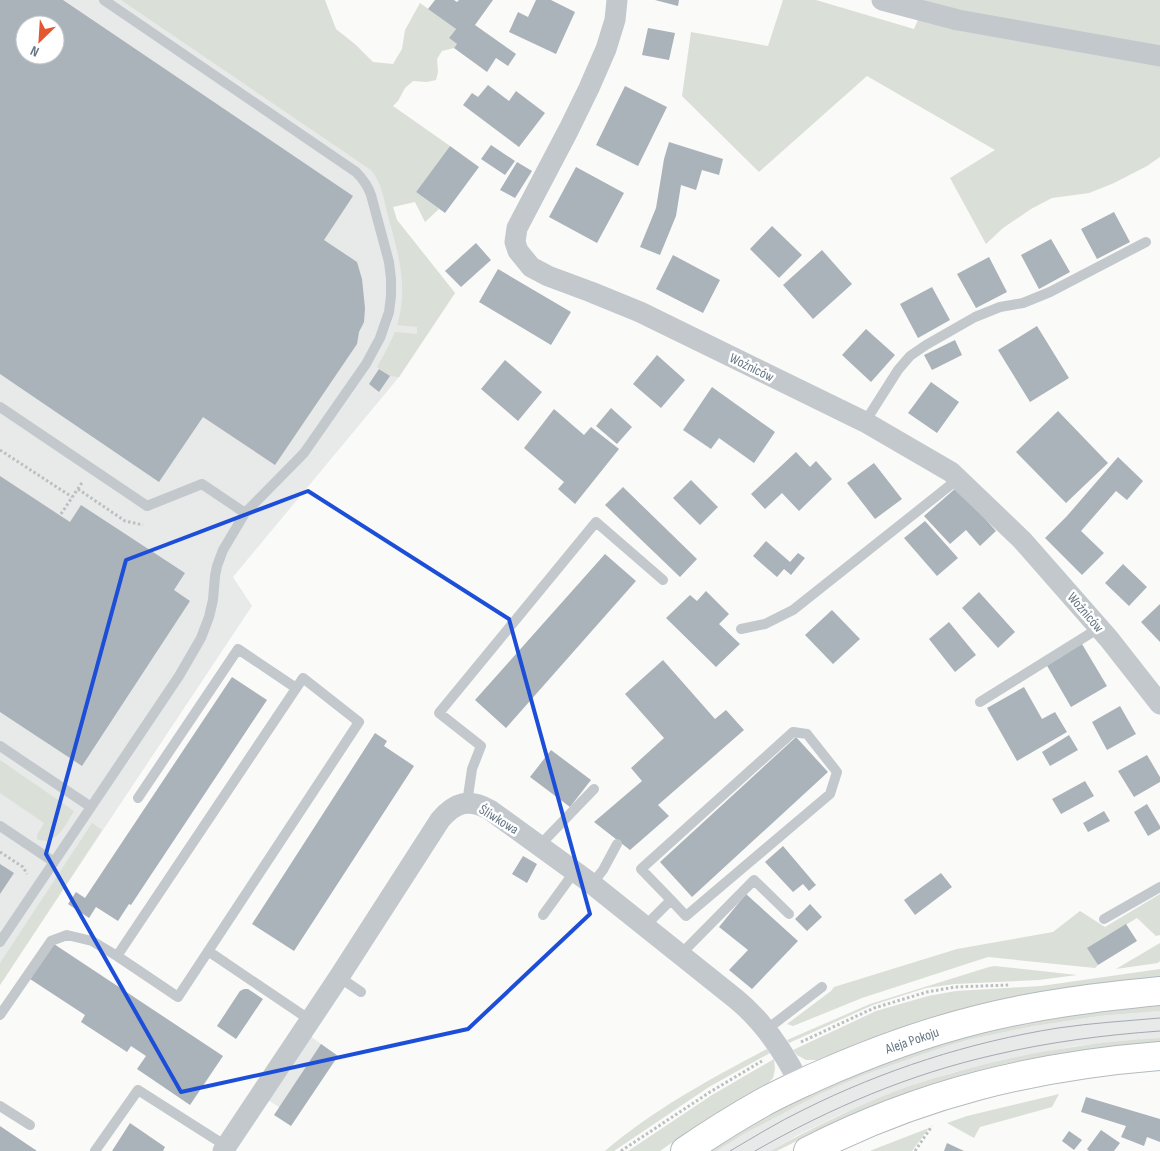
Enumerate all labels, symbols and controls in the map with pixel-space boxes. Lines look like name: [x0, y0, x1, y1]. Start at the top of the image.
north arrow: [15, 15, 65, 65]
text: N: [28, 42, 42, 61]
street label: Woźniców: [727, 349, 777, 386]
street label: Woźniców: [1064, 589, 1108, 636]
street label: Śliwkowa: [476, 801, 522, 838]
street label: Aleja Pokoju: [882, 1023, 941, 1058]

